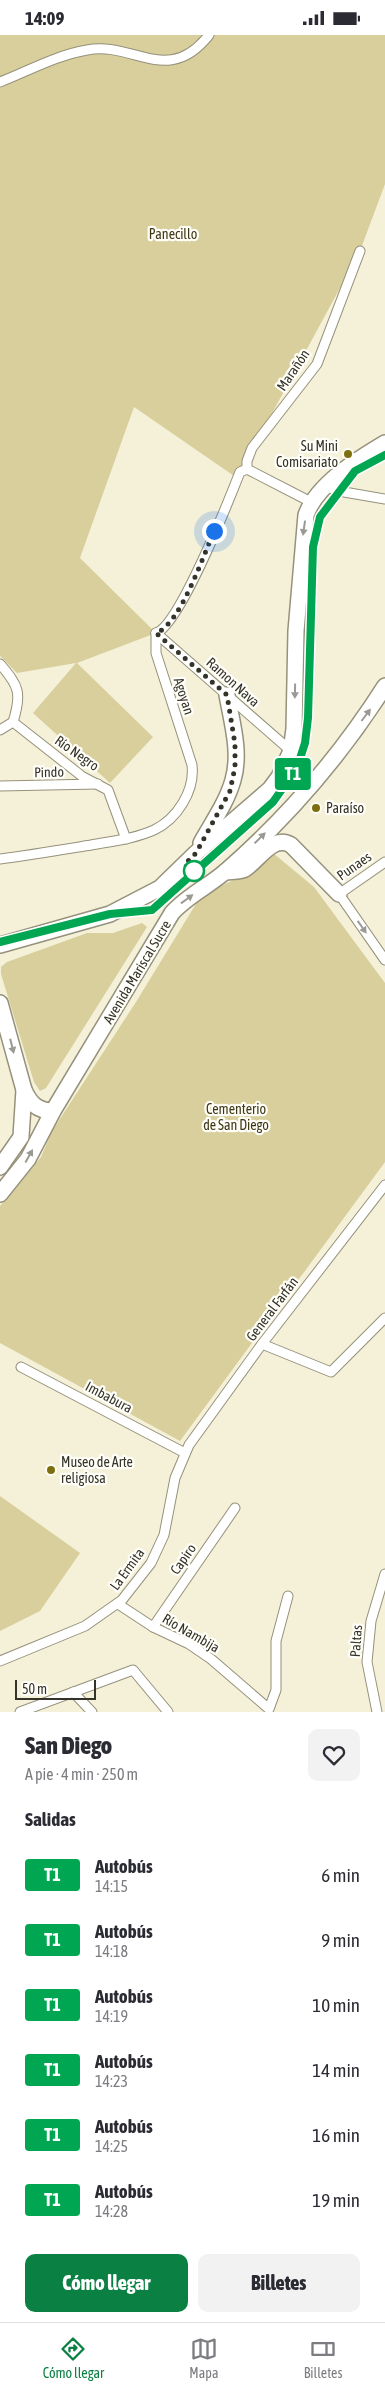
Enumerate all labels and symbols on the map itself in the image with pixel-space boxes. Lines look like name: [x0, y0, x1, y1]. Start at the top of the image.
park label: Panecillo: [149, 226, 197, 242]
street label: Marañón: [273, 346, 313, 394]
place label: Su Mini Comisariato: [276, 438, 338, 470]
marker: Su Mini Comisariato: [342, 448, 354, 460]
your location: [202, 519, 227, 544]
one-way arrow: [300, 521, 308, 537]
street label: Ramon Nava: [203, 654, 263, 710]
street label: Agoyan: [171, 675, 197, 717]
one-way arrow: [291, 683, 299, 699]
one-way arrow: [361, 708, 371, 722]
street label: Río Negro: [52, 732, 102, 774]
line badge: T1: [270, 758, 316, 790]
street label: Pindo: [34, 764, 64, 780]
place label: Paraíso: [326, 800, 364, 816]
marker: Paraíso: [310, 802, 322, 814]
one-way arrow: [254, 832, 266, 844]
street label: Punaes: [334, 848, 374, 884]
unlabelled marker: [183, 860, 205, 882]
one-way arrow: [180, 894, 194, 904]
street label: Avenida Mariscal Sucre: [100, 917, 174, 1027]
one-way arrow: [357, 920, 367, 934]
one-way arrow: [8, 1039, 16, 1054]
park label: Cementerio de San Diego: [203, 1101, 269, 1133]
one-way arrow: [25, 1149, 34, 1162]
street label: General Farfán: [243, 1274, 301, 1344]
street label: Imbabura: [83, 1378, 135, 1416]
place label: Museo de Arte religiosa: [61, 1454, 133, 1486]
marker: Museo de Arte religiosa: [45, 1464, 57, 1476]
street label: Capiro: [167, 1541, 199, 1577]
street label: La Ermita: [106, 1545, 148, 1593]
street label: Río Nambija: [160, 1610, 222, 1656]
street label: Paltas: [347, 1624, 365, 1658]
scale bar: [15, 1677, 96, 1700]

